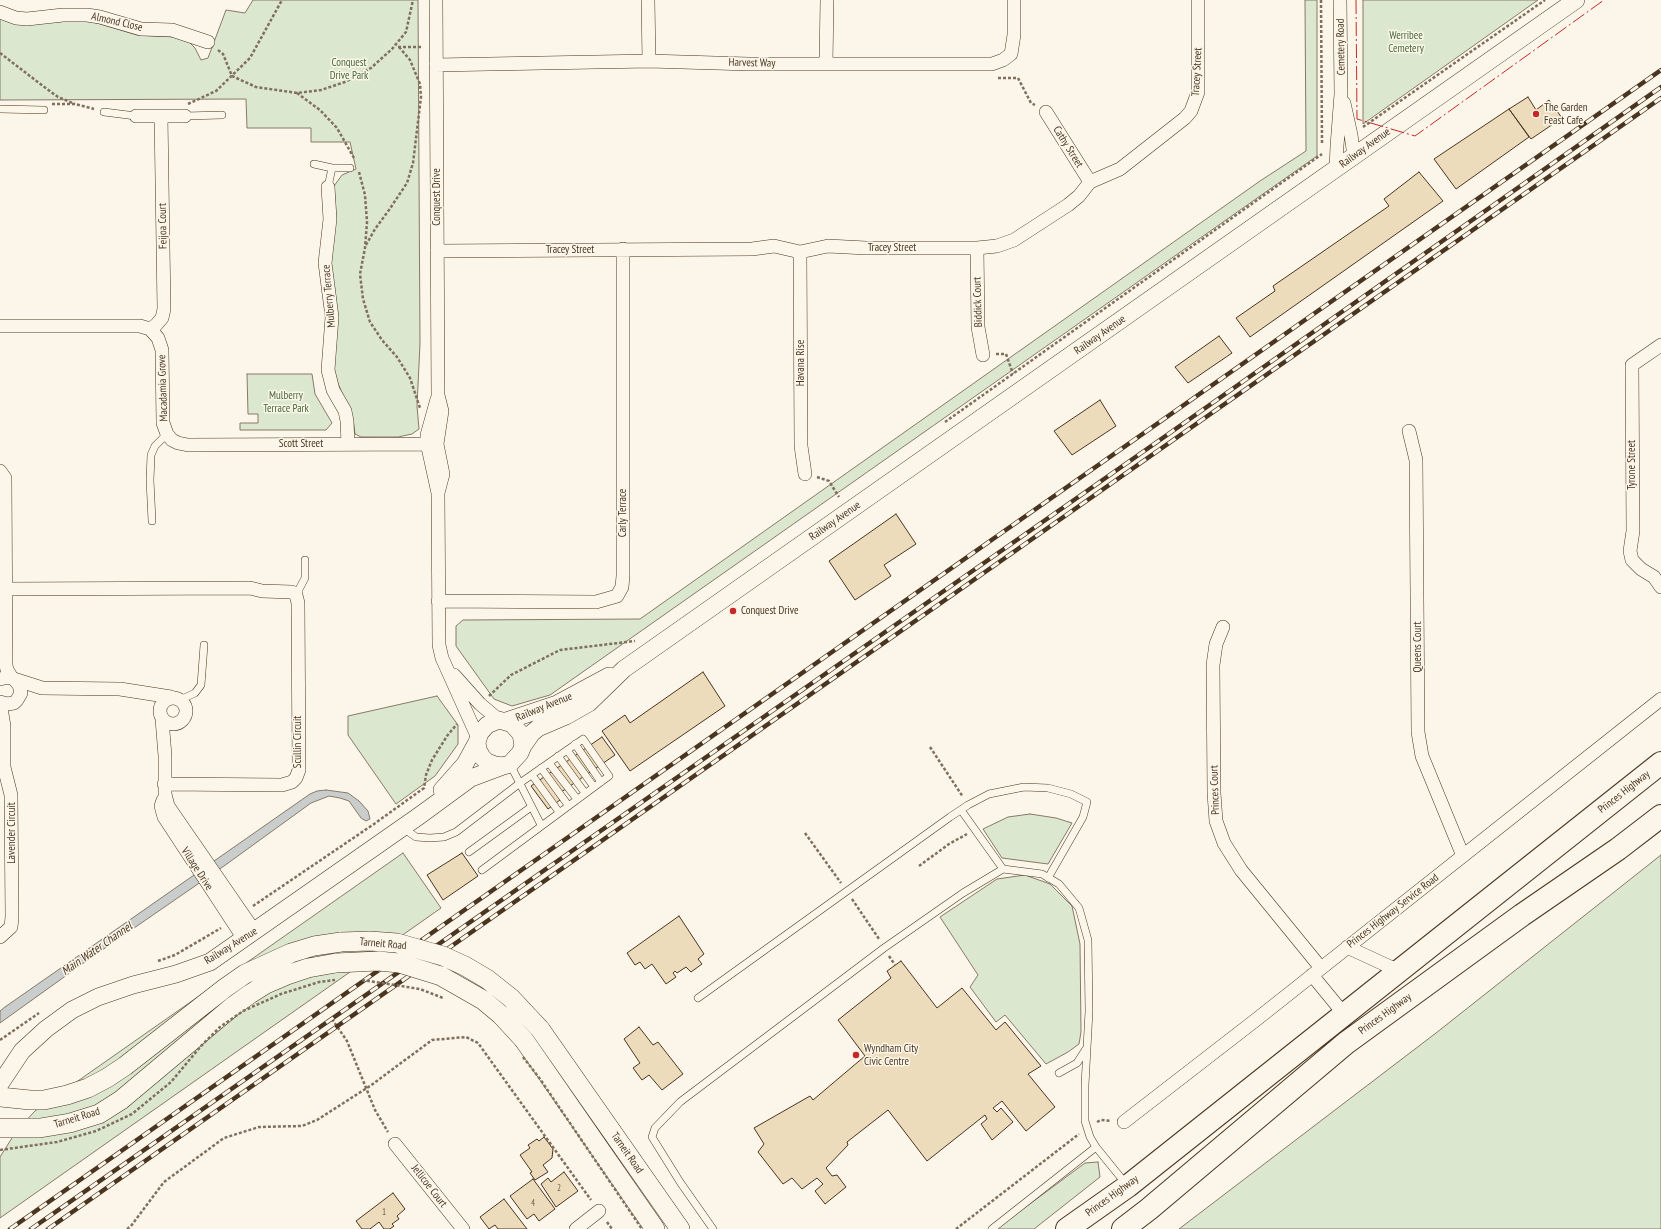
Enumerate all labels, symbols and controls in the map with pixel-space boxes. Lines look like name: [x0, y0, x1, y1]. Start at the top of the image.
street label: Almond Close: [90, 10, 144, 34]
street label: Cemetery Road: [1334, 19, 1348, 75]
park label: Werribee Cemetery: [1388, 29, 1424, 55]
street label: Tracey Street: [1189, 47, 1205, 97]
park label: Conquest Drive Park: [330, 56, 368, 82]
street label: Harvest Way: [729, 56, 775, 70]
place label: The Garden Feast Cafe: [1544, 101, 1588, 127]
marker: The Garden Feast Cafe: [1531, 109, 1541, 119]
street label: Cathy Street: [1050, 124, 1086, 170]
street label: Railway Avenue: [1337, 125, 1393, 171]
street label: Conquest Drive: [430, 168, 444, 226]
street label: Feijoa Court: [156, 203, 170, 249]
street label: Tracey Street: [868, 241, 916, 255]
street label: Tracey Street: [546, 243, 594, 257]
street label: Mulberry Terrace: [320, 264, 338, 328]
street label: Biddick Court: [971, 277, 985, 327]
street label: Railway Avenue: [1072, 312, 1128, 358]
street label: Havana Rise: [794, 340, 808, 386]
street label: Macadamia Grove: [155, 354, 171, 422]
park label: Mulberry Terrace Park: [263, 389, 309, 415]
street label: Scott Street: [279, 437, 323, 451]
street label: Tyrone Street: [1625, 440, 1639, 490]
street label: Carly Terrace: [616, 489, 630, 537]
street label: Railway Avenue: [807, 498, 863, 544]
place label: Conquest Drive: [741, 604, 798, 618]
marker: Conquest Drive: [728, 606, 738, 616]
street label: Queens Court: [1411, 621, 1425, 673]
street label: Railway Avenue: [514, 690, 574, 724]
street label: Scullin Circuit: [291, 716, 305, 768]
street label: Princes Court: [1208, 765, 1222, 815]
street label: Princes Highway: [1595, 768, 1653, 816]
street label: Lavender Circuit: [5, 802, 19, 864]
street label: Village Drive: [178, 845, 216, 893]
street label: Princes Highway Service Road: [1345, 871, 1441, 951]
water label: Main Water Channel: [59, 919, 135, 979]
street label: Railway Avenue: [202, 925, 260, 967]
street label: Tarneit Road: [359, 935, 407, 953]
street label: Princes Highway: [1356, 990, 1414, 1038]
place label: Wyndham City Civic Centre: [864, 1042, 918, 1068]
marker: Wyndham City Civic Centre: [851, 1050, 861, 1060]
street label: Tarneit Road: [52, 1105, 102, 1131]
street label: Tarneit Road: [608, 1130, 646, 1176]
street label: Jellicoe Court: [408, 1162, 450, 1210]
street label: Princes Highway: [1083, 1172, 1141, 1220]
house number: 2: [557, 1183, 561, 1193]
house number: 4: [531, 1198, 535, 1208]
house number: 1: [382, 1207, 386, 1217]

